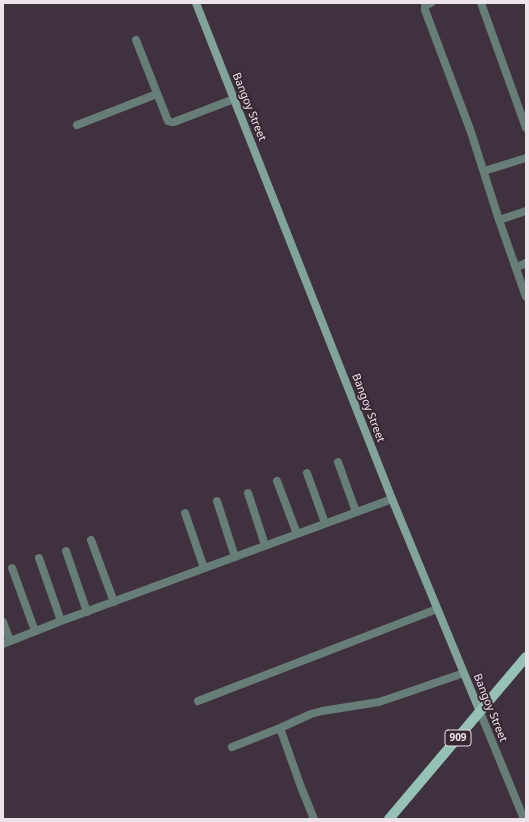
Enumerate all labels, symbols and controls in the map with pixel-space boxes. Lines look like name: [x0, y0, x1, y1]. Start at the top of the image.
street label: Bangoy Street: [229, 71, 269, 143]
street label: Bangoy Street: [349, 372, 387, 444]
street label: Bangoy Street: [470, 672, 510, 744]
road number: 909: [445, 730, 471, 746]

